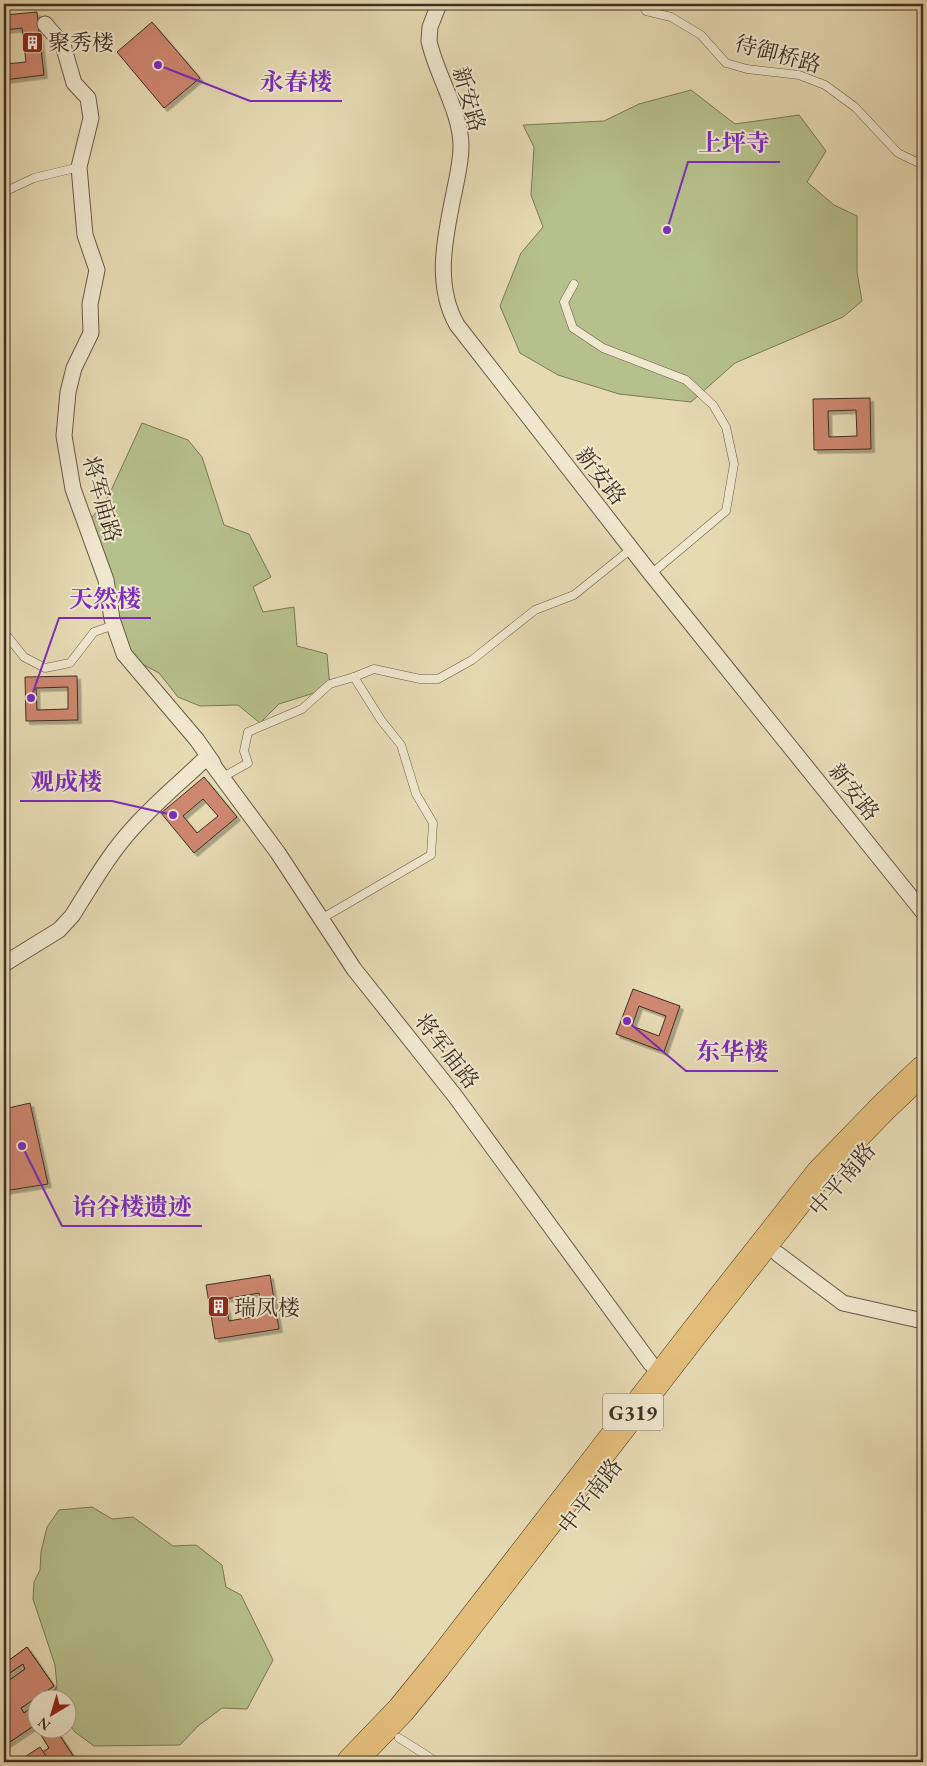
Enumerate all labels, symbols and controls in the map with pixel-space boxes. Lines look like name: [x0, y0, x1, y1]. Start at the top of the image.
place label: 聚秀楼: [48, 28, 114, 57]
street label: 待御桥路: [732, 29, 824, 79]
building icon: 聚秀楼: [20, 30, 44, 54]
callout: 永春楼: [250, 62, 342, 101]
street label: 新安路: [446, 63, 492, 135]
text: 永春楼: [260, 66, 332, 97]
callout: 上坪寺: [688, 123, 780, 162]
text: 上坪寺: [698, 127, 770, 158]
street label: 新安路: [569, 441, 633, 511]
street label: 将军庙路: [76, 453, 128, 545]
callout: 天然楼: [59, 579, 151, 618]
text: 天然楼: [69, 583, 141, 614]
street label: 新安路: [822, 757, 886, 827]
callout: 观成楼: [20, 762, 112, 801]
text: 观成楼: [30, 766, 102, 797]
street label: 将军庙路: [408, 1007, 486, 1095]
callout: 东华楼: [686, 1032, 778, 1071]
text: 东华楼: [696, 1036, 768, 1067]
street label: 中平南路: [802, 1136, 882, 1222]
callout: 诒谷楼遗迹: [62, 1187, 202, 1226]
text: 诒谷楼遗迹: [72, 1191, 192, 1222]
place label: 瑞凤楼: [234, 1293, 300, 1322]
building icon: 瑞凤楼: [206, 1295, 230, 1319]
road number: G319: [603, 1394, 663, 1430]
street label: 中平南路: [551, 1452, 629, 1540]
north arrow: [28, 1688, 78, 1738]
text: N: [33, 1713, 54, 1735]

